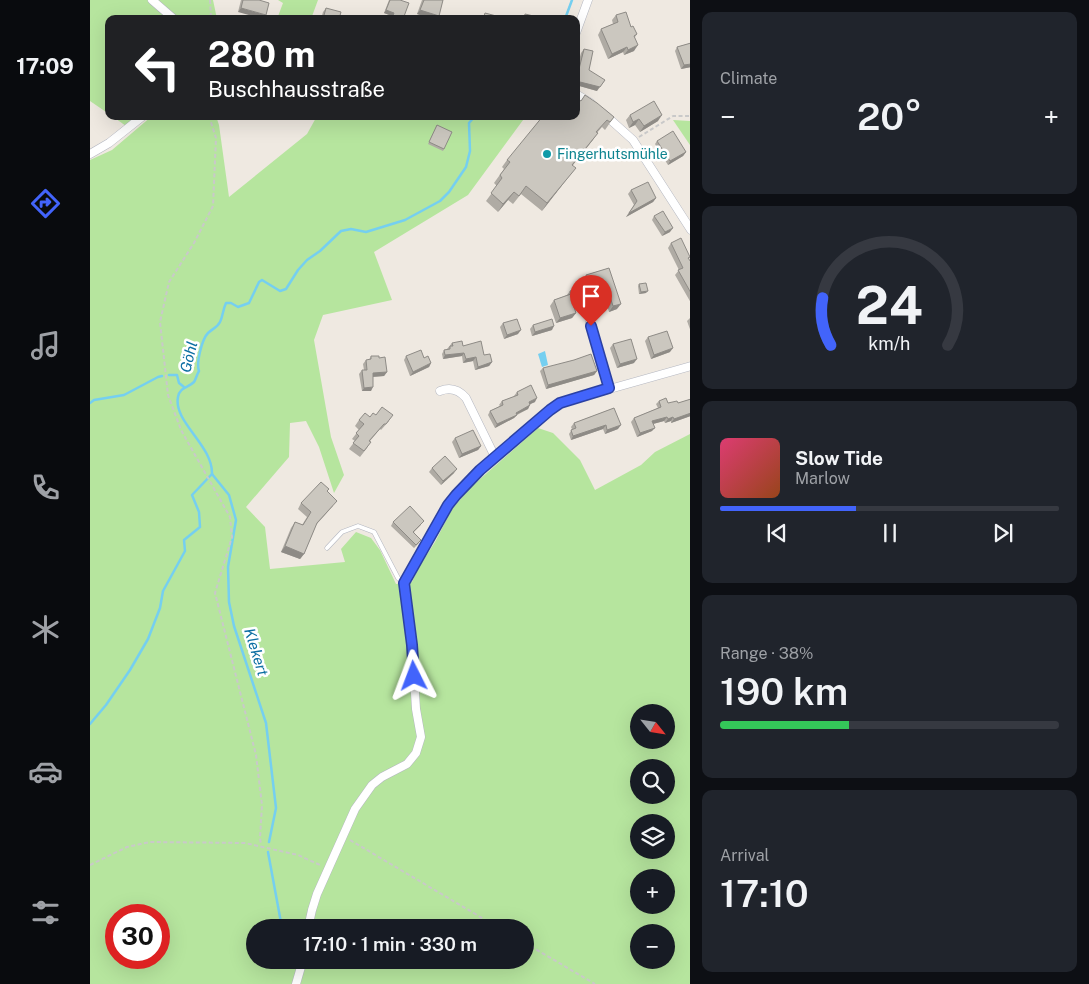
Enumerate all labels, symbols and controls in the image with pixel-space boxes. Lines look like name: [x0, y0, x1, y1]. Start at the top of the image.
text: 280 m: [208, 34, 315, 75]
icon: left: [125, 35, 190, 100]
text: 17:09: [16, 53, 74, 79]
text: Climate: [720, 69, 777, 88]
text: Buschhausstraße: [208, 76, 385, 102]
text: 20°: [857, 94, 922, 139]
text: −: [720, 100, 736, 133]
text: +: [1043, 100, 1059, 133]
place label: Fingerhutsmühle: [557, 146, 668, 162]
marker: Fingerhutsmühle: [541, 148, 553, 160]
icon: directions: [28, 186, 63, 221]
pin: [570, 275, 612, 326]
text: 24: [856, 275, 923, 336]
icon: arrive: [577, 282, 605, 310]
icon: music: [28, 328, 63, 363]
text: km/h: [868, 333, 911, 354]
water label: Göhl: [176, 339, 201, 374]
text: Slow Tide: [795, 447, 883, 469]
text: Marlow: [795, 469, 850, 488]
icon: phone: [28, 470, 63, 505]
icon: previous: [763, 519, 791, 547]
icon: pause: [876, 519, 904, 547]
icon: next: [989, 519, 1017, 547]
icon: climate: [28, 612, 63, 647]
water label: Klekert: [241, 626, 272, 678]
text: Range · 38%: [720, 644, 814, 663]
position arrow: [387, 649, 439, 701]
text: 190 km: [720, 669, 848, 714]
north arrow: [630, 704, 675, 749]
map controls: [630, 704, 675, 969]
icon: car: [28, 754, 63, 789]
button: search: [630, 759, 675, 804]
button: layers: [630, 814, 675, 859]
text: Arrival: [720, 846, 769, 865]
button: +: [630, 869, 675, 914]
text: 17:10: [720, 871, 809, 916]
icon: filters: [28, 895, 63, 930]
speed limit sign: 30: [105, 904, 170, 969]
button: −: [630, 924, 675, 969]
text: 17:10 · 1 min · 330 m: [303, 933, 477, 955]

